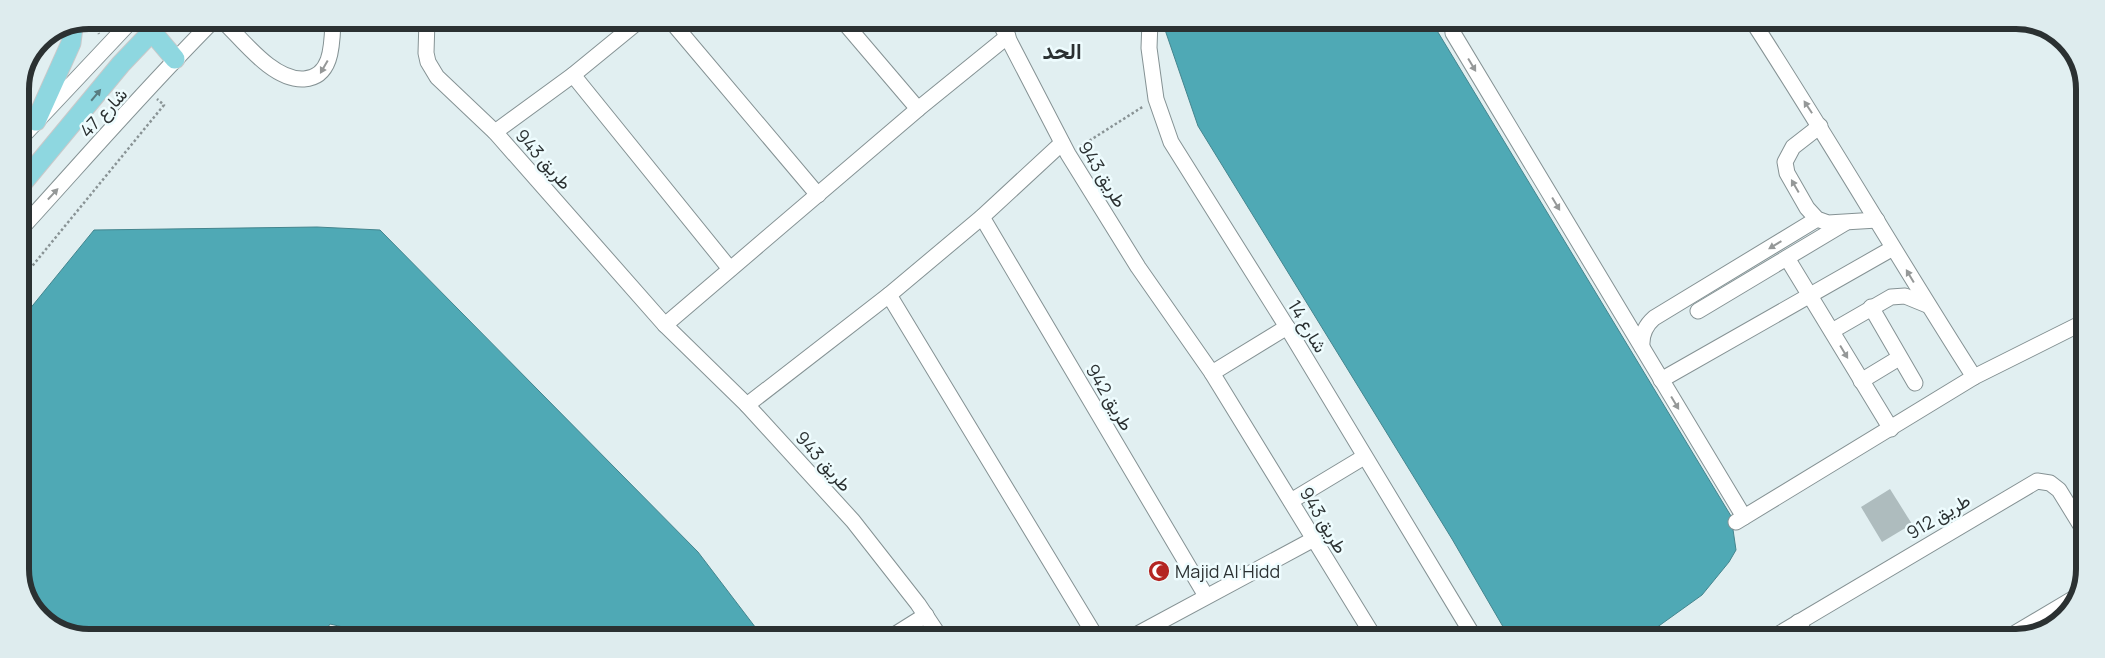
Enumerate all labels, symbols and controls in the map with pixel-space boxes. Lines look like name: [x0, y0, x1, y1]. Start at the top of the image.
district label: الحد: [1042, 36, 1082, 66]
one-way arrow: [1468, 58, 1477, 71]
one-way arrow: [320, 60, 328, 75]
street label: شارع 47: [74, 82, 133, 143]
one-way arrow: [90, 89, 101, 102]
one-way arrow: [1803, 101, 1813, 114]
street label: طريق 943: [510, 124, 578, 194]
street label: طريق 943: [1073, 136, 1133, 212]
one-way arrow: [1790, 180, 1799, 193]
one-way arrow: [47, 189, 59, 201]
one-way arrow: [1551, 198, 1560, 211]
one-way arrow: [1769, 240, 1782, 249]
one-way arrow: [1906, 270, 1915, 283]
street label: شارع 14: [1282, 295, 1333, 357]
one-way arrow: [1839, 345, 1848, 358]
street label: طريق 942: [1081, 359, 1139, 435]
one-way arrow: [1671, 397, 1680, 410]
street label: طريق 943: [790, 426, 858, 496]
street label: طريق 943: [1295, 482, 1353, 558]
street label: طريق 912: [1902, 488, 1974, 544]
mosque icon: Majid Al Hidd: [1147, 559, 1171, 583]
place label: Majid Al Hidd: [1175, 559, 1280, 583]

